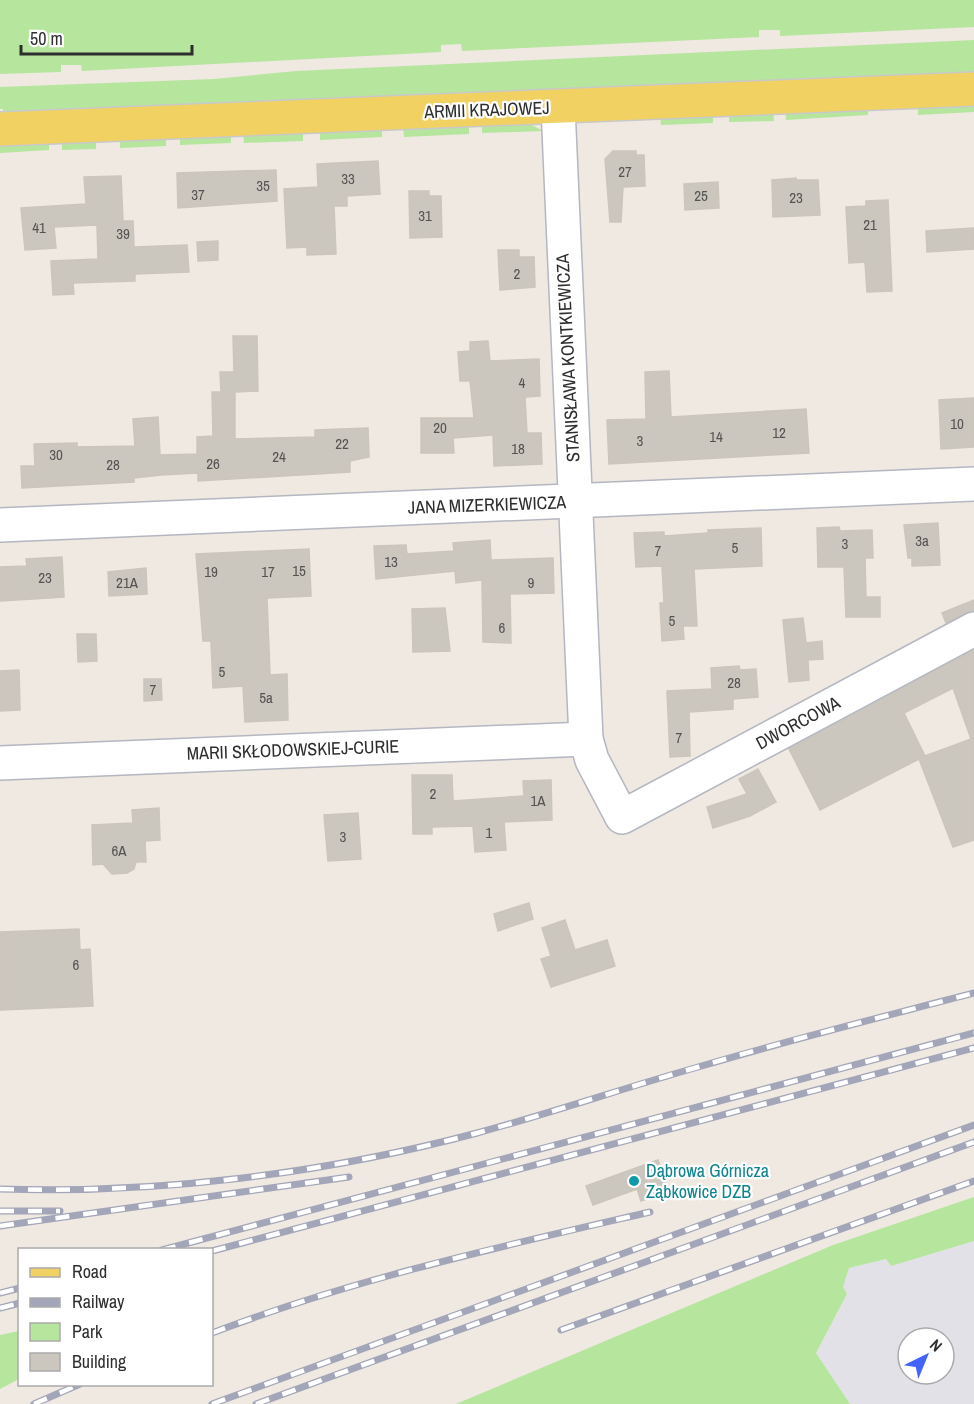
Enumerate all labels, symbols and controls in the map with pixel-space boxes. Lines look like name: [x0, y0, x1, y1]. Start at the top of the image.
scale bar: [21, 18, 192, 56]
text: 50 m: [30, 26, 63, 51]
street label: ARMII KRAJOWEJ: [423, 95, 550, 124]
house number: 27: [618, 161, 632, 182]
house number: 33: [341, 168, 355, 189]
house number: 35: [256, 175, 270, 196]
house number: 37: [191, 184, 205, 205]
house number: 25: [694, 185, 708, 206]
house number: 23: [789, 187, 803, 208]
house number: 31: [418, 205, 432, 226]
house number: 21: [863, 214, 877, 235]
house number: 41: [32, 217, 46, 238]
house number: 39: [116, 223, 130, 244]
street label: STANISŁAWA KONTKIEWICZA: [550, 253, 585, 463]
house number: 2: [514, 263, 521, 284]
house number: 4: [519, 372, 526, 393]
house number: 10: [950, 413, 964, 434]
house number: 20: [433, 417, 447, 438]
house number: 12: [772, 422, 786, 443]
house number: 14: [709, 426, 723, 447]
house number: 3: [637, 430, 644, 451]
house number: 22: [335, 433, 349, 454]
house number: 18: [511, 438, 525, 459]
house number: 30: [49, 444, 63, 465]
house number: 24: [272, 446, 286, 467]
house number: 26: [206, 453, 220, 474]
house number: 28: [106, 454, 120, 475]
street label: JANA MIZERKIEWICZA: [407, 489, 567, 520]
house number: 3a: [915, 530, 929, 551]
house number: 3: [842, 533, 849, 554]
house number: 5: [732, 537, 739, 558]
house number: 7: [655, 540, 662, 561]
house number: 13: [384, 551, 398, 572]
house number: 15: [292, 560, 306, 581]
house number: 19: [204, 561, 218, 582]
house number: 17: [261, 561, 275, 582]
house number: 23: [38, 567, 52, 588]
house number: 21A: [116, 572, 139, 593]
house number: 9: [528, 572, 535, 593]
house number: 5: [669, 610, 676, 631]
house number: 6: [499, 617, 506, 638]
house number: 5: [219, 661, 226, 682]
house number: 28: [727, 672, 741, 693]
house number: 7: [150, 679, 157, 700]
house number: 5a: [259, 687, 273, 708]
street label: DWORCOWA: [751, 690, 844, 755]
house number: 7: [676, 727, 683, 748]
street label: MARII SKŁODOWSKIEJ-CURIE: [186, 733, 400, 766]
house number: 2: [430, 783, 437, 804]
house number: 1A: [530, 790, 546, 811]
house number: 1: [486, 822, 493, 843]
house number: 3: [340, 826, 347, 847]
house number: 6A: [111, 840, 127, 861]
house number: 6: [73, 954, 80, 975]
place label: Dąbrowa Górnicza Ząbkowice DZB: [646, 1158, 769, 1204]
marker: Dąbrowa Górnicza Ząbkowice DZB: [627, 1174, 641, 1188]
legend: [18, 1248, 213, 1386]
text: Road: [72, 1259, 107, 1284]
text: Railway: [72, 1289, 125, 1314]
text: Park: [72, 1319, 103, 1344]
north arrow: [896, 1326, 956, 1386]
text: N: [925, 1334, 947, 1356]
text: Building: [72, 1349, 127, 1374]

